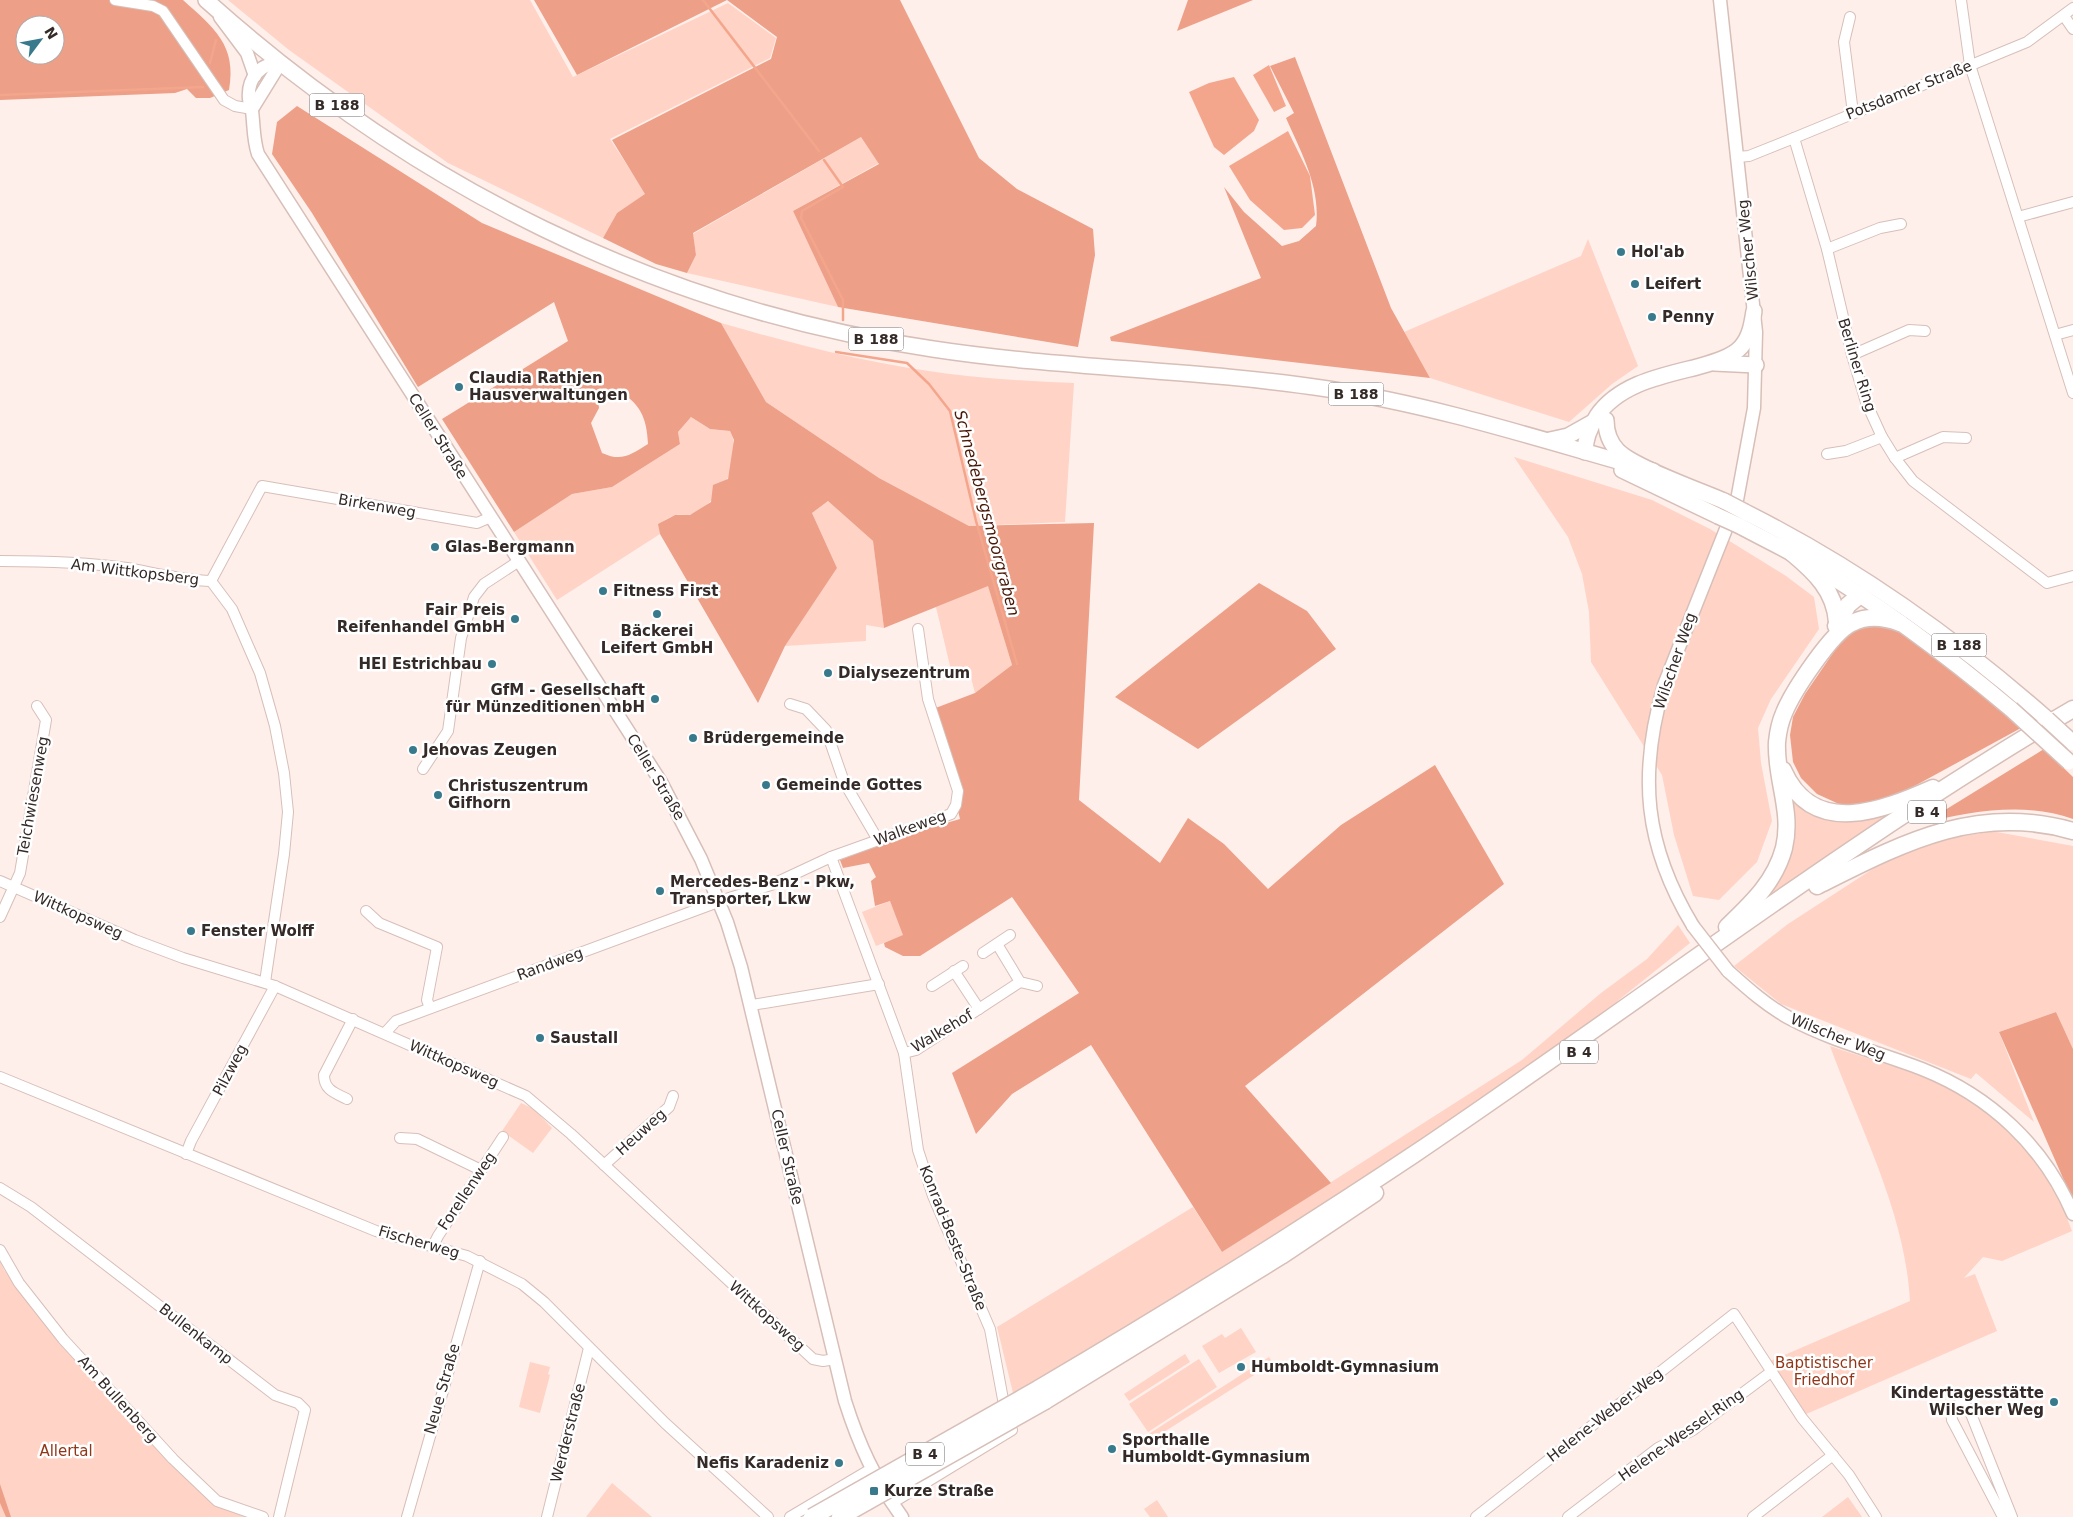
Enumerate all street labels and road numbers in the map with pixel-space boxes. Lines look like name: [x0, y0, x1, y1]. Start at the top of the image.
street label: Potsdamer Straße: [1843, 56, 1975, 124]
road number: B 188: [310, 94, 364, 116]
street label: Wilscher Weg: [1734, 199, 1762, 301]
street label: Berliner Ring: [1834, 316, 1880, 414]
road number: B 188: [848, 328, 904, 350]
road number: B 188: [1328, 382, 1384, 406]
street label: Celler Straße: [404, 390, 472, 482]
street label: Birkenweg: [337, 490, 417, 522]
street label: Am Wittkopsberg: [70, 555, 200, 589]
street label: Wilscher Weg: [1650, 610, 1700, 712]
road number: B 188: [1932, 634, 1986, 656]
street label: Celler Straße: [623, 731, 689, 823]
street label: Teichwiesenweg: [13, 735, 52, 858]
road number: B 4: [1908, 800, 1946, 824]
street label: Walkeweg: [871, 807, 949, 849]
street label: Wittkopsweg: [30, 887, 126, 943]
street label: Randweg: [514, 944, 586, 984]
street label: Walkehof: [908, 1005, 977, 1056]
street label: Wilscher Weg: [1788, 1010, 1888, 1064]
street label: Wittkopsweg: [406, 1036, 502, 1092]
road number: B 4: [1560, 1040, 1598, 1064]
street label: Pilzweg: [209, 1041, 251, 1099]
street label: Heuweg: [612, 1105, 670, 1159]
street label: Celler Straße: [767, 1107, 807, 1207]
street label: Forellenweg: [434, 1148, 500, 1234]
street label: Konrad-Beste-Straße: [916, 1163, 990, 1313]
street label: Fischerweg: [376, 1222, 462, 1262]
street label: Wittkopsweg: [725, 1277, 809, 1355]
street label: Bullenkamp: [156, 1300, 236, 1368]
street label: Neue Straße: [420, 1342, 464, 1436]
street label: Am Bullenberg: [74, 1352, 162, 1446]
street label: Helene-Weber-Weg: [1543, 1364, 1667, 1466]
street label: Werderstraße: [547, 1381, 589, 1485]
street label: Helene-Wessel-Ring: [1615, 1385, 1747, 1485]
road number: B 4: [906, 1442, 944, 1466]

